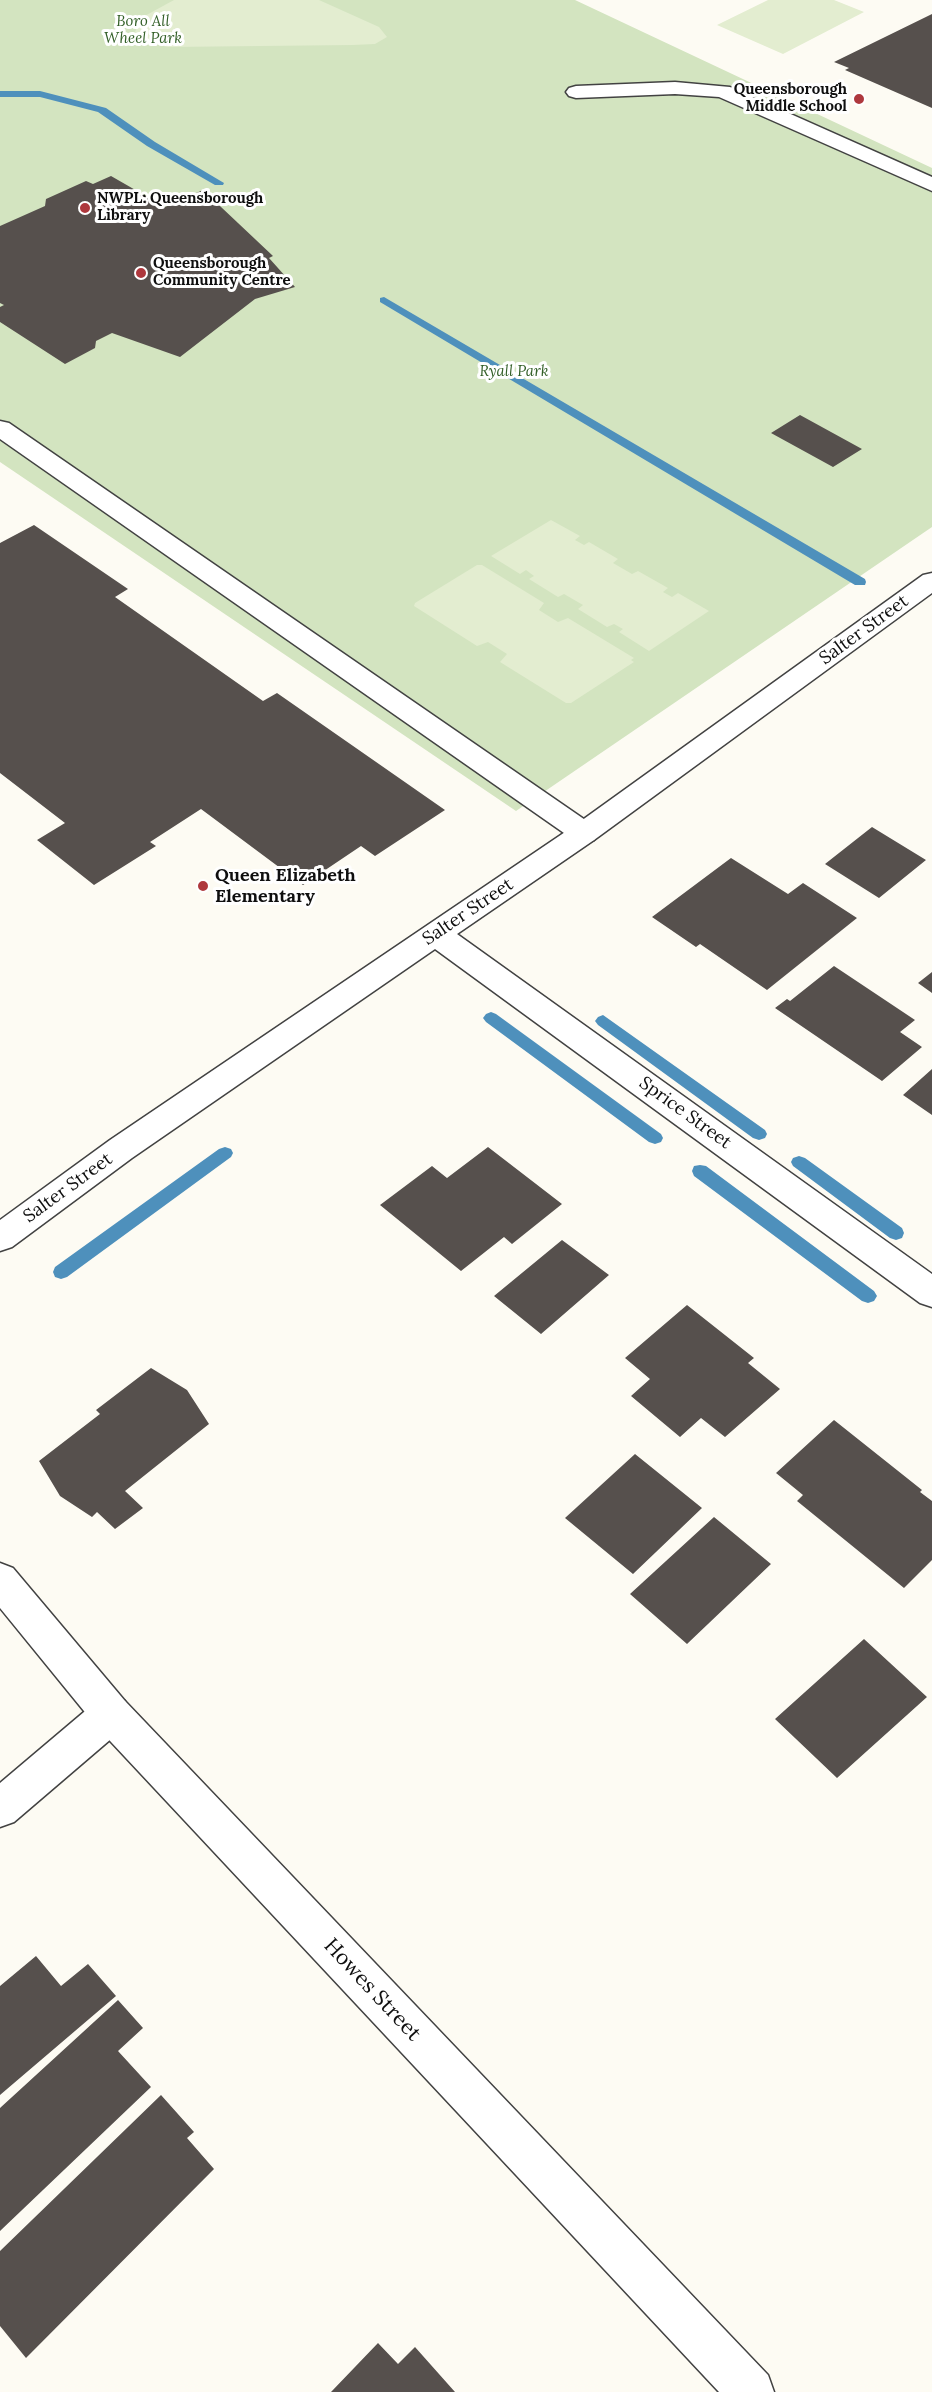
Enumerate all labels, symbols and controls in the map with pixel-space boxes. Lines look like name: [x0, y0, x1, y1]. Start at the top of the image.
park label: Boro All Wheel Park: [104, 13, 182, 48]
place label: Queensborough Middle School: [734, 81, 847, 116]
marker: Queensborough Middle School: [852, 92, 866, 106]
place label: NWPL: Queensborough Library: [97, 190, 263, 225]
marker: NWPL: Queensborough Library: [78, 201, 92, 215]
place label: Queensborough Community Centre: [153, 255, 291, 290]
marker: Queensborough Community Centre: [134, 266, 148, 280]
park label: Ryall Park: [479, 363, 549, 381]
street label: Salter Street: [815, 591, 913, 669]
place label: Queen Elizabeth Elementary: [215, 865, 356, 908]
street label: Salter Street: [419, 874, 517, 950]
marker: Queen Elizabeth Elementary: [196, 879, 210, 893]
street label: Sprice Street: [635, 1072, 735, 1154]
street label: Salter Street: [19, 1149, 117, 1227]
street label: Howes Street: [318, 1934, 426, 2046]

